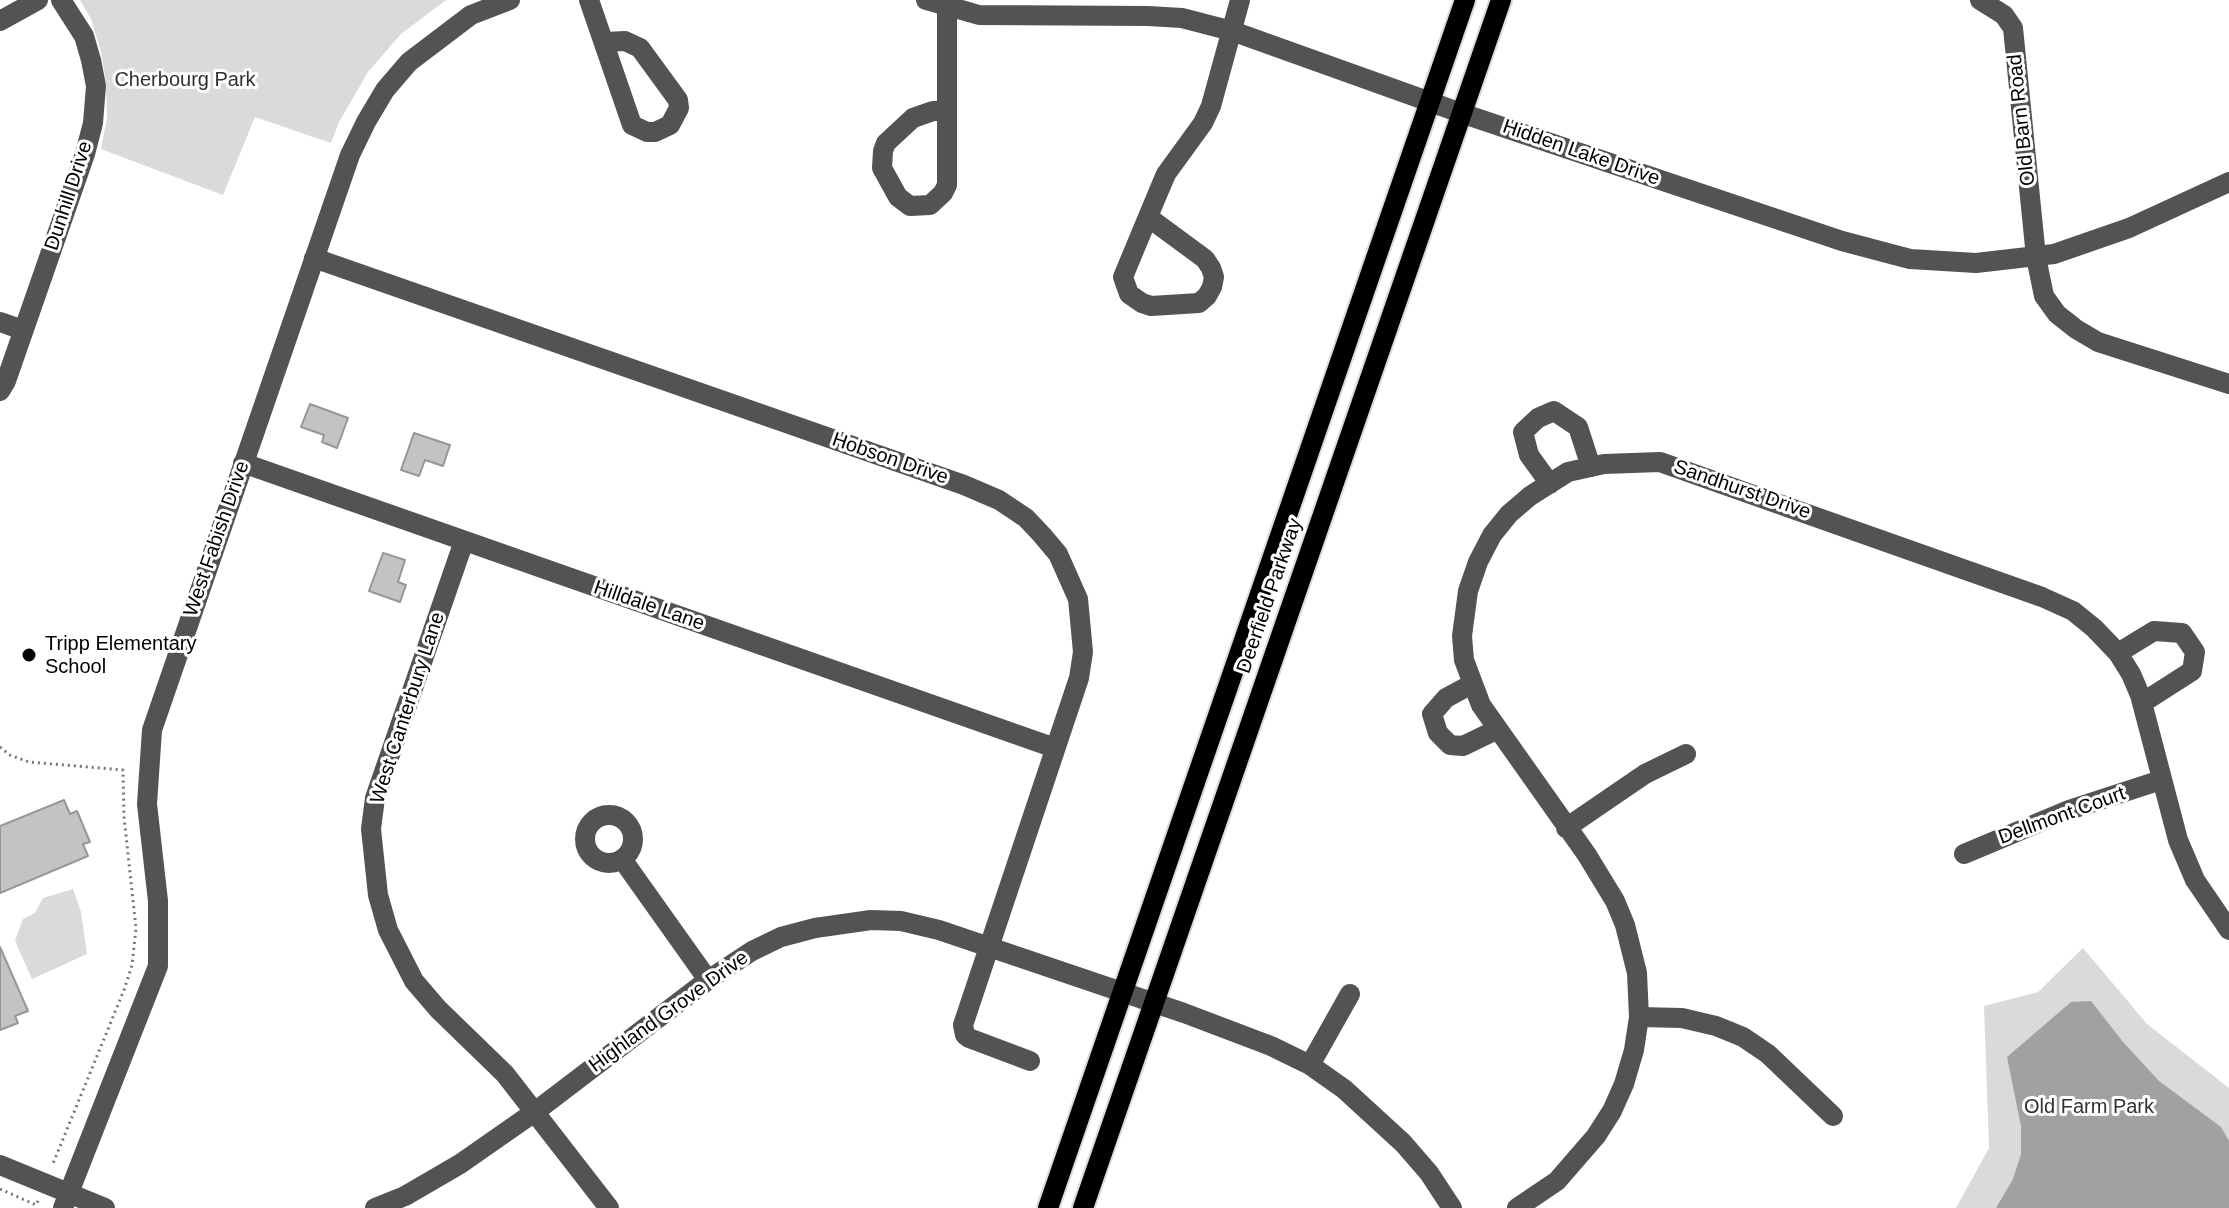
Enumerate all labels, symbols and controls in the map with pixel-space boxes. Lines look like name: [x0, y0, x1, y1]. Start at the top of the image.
street label: Old Barn Road: [2003, 53, 2041, 187]
park label: Cherbourg Park: [114, 68, 256, 92]
street label: Hidden Lake Drive: [1499, 115, 1663, 191]
street label: Dunhill Drive: [40, 138, 98, 254]
street label: Hobson Drive: [829, 428, 951, 490]
street label: Sandhurst Drive: [1670, 455, 1814, 525]
street label: West Fabish Drive: [179, 458, 255, 620]
street label: Deerfield Parkway: [1232, 515, 1308, 677]
street label: Hilldale Lane: [590, 576, 708, 636]
street label: West Canterbury Lane: [366, 609, 450, 807]
place label: Tripp Elementary School: [45, 632, 197, 679]
marker: Tripp Elementary School: [20, 646, 38, 664]
street label: Dellmont Court: [1995, 782, 2129, 850]
street label: Highland Grove Drive: [585, 946, 753, 1078]
park label: Old Farm Park: [2024, 1095, 2154, 1119]

